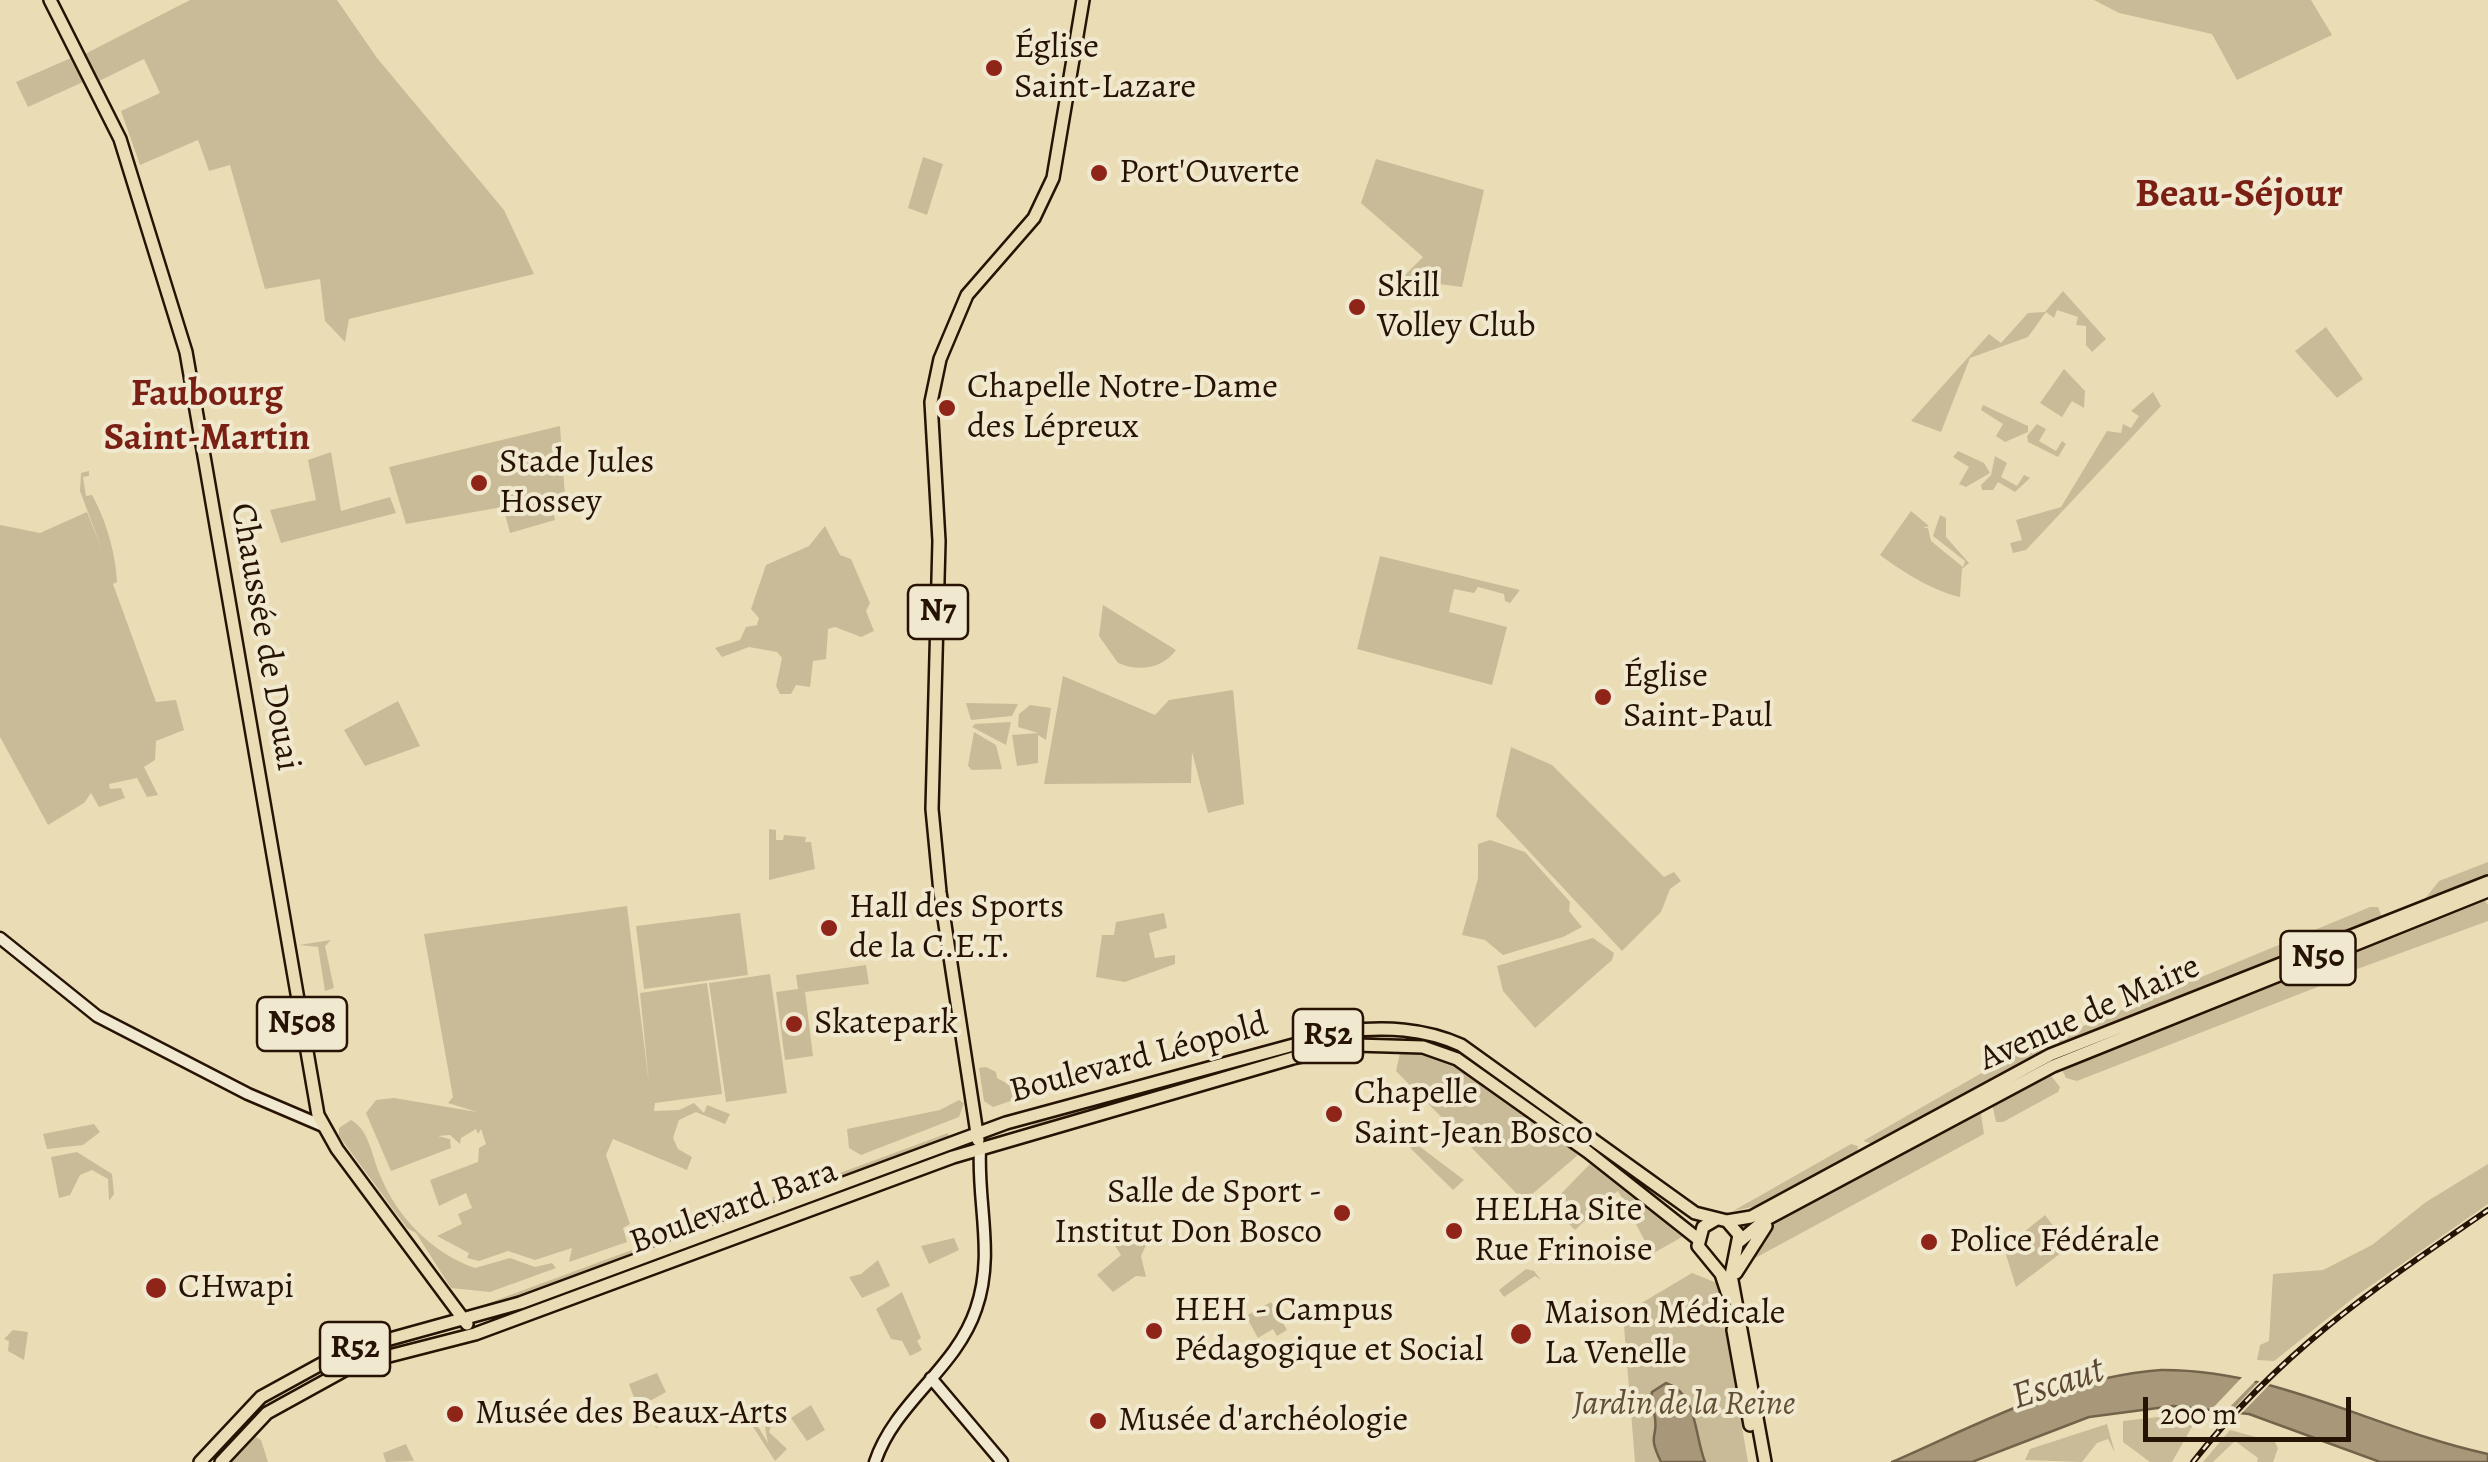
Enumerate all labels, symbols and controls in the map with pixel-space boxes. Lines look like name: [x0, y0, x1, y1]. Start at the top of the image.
place label: Église Saint-Lazare: [1014, 27, 1196, 109]
marker: Église Saint-Lazare: [983, 57, 1005, 79]
place label: Port'Ouverte: [1119, 152, 1300, 194]
marker: Port'Ouverte: [1088, 162, 1110, 184]
district label: Beau-Séjour: [2135, 172, 2343, 220]
place label: Skill Volley Club: [1377, 266, 1536, 348]
marker: Skill Volley Club: [1346, 296, 1368, 318]
place label: Chapelle Notre-Dame des Lépreux: [967, 367, 1278, 449]
district label: Faubourg Saint-Martin: [104, 373, 310, 462]
marker: Chapelle Notre-Dame des Lépreux: [936, 397, 958, 419]
place label: Stade Jules Hossey: [499, 442, 654, 524]
marker: Stade Jules Hossey: [468, 472, 490, 494]
street label: Chaussée de Douai: [220, 500, 308, 774]
road number: N7: [908, 585, 968, 639]
place label: Église Saint-Paul: [1623, 656, 1772, 738]
marker: Église Saint-Paul: [1592, 686, 1614, 708]
place label: Hall des Sports de la C.E.T.: [849, 887, 1064, 969]
marker: Hall des Sports de la C.E.T.: [818, 917, 840, 939]
road number: N50: [2280, 931, 2356, 985]
street label: Avenue de Maire: [1973, 947, 2207, 1081]
road number: N508: [257, 997, 347, 1051]
place label: Skatepark: [814, 1003, 958, 1045]
street label: Boulevard Léopold: [1005, 1004, 1273, 1114]
road number: R52: [1293, 1009, 1363, 1063]
marker: Skatepark: [783, 1013, 805, 1035]
place label: Chapelle Saint-Jean Bosco: [1354, 1073, 1593, 1155]
marker: Chapelle Saint-Jean Bosco: [1323, 1103, 1345, 1125]
street label: Boulevard Bara: [624, 1151, 844, 1265]
place label: Salle de Sport - Institut Don Bosco: [1054, 1172, 1322, 1254]
place label: HELHa Site Rue Frinoise: [1474, 1190, 1653, 1272]
marker: Salle de Sport - Institut Don Bosco: [1331, 1202, 1353, 1224]
marker: HELHa Site Rue Frinoise: [1443, 1220, 1465, 1242]
place label: Police Fédérale: [1949, 1221, 2160, 1263]
marker: Police Fédérale: [1918, 1231, 1940, 1253]
place label: CHwapi: [178, 1267, 294, 1309]
marker: CHwapi: [143, 1275, 169, 1301]
place label: HEH - Campus Pédagogique et Social: [1174, 1290, 1483, 1372]
place label: Maison Médicale La Venelle: [1544, 1293, 1785, 1375]
marker: HEH - Campus Pédagogique et Social: [1143, 1320, 1165, 1342]
marker: Maison Médicale La Venelle: [1508, 1321, 1534, 1347]
road number: R52: [320, 1322, 390, 1376]
water label: Escaut: [2006, 1349, 2110, 1421]
scale bar: [2148, 1377, 2356, 1439]
park label: Jardin de la Reine: [1573, 1384, 1795, 1426]
place label: Musée des Beaux-Arts: [475, 1393, 788, 1435]
text: 200 m: [2160, 1394, 2237, 1434]
place label: Musée d'archéologie: [1118, 1400, 1408, 1442]
marker: Musée des Beaux-Arts: [444, 1403, 466, 1425]
marker: Musée d'archéologie: [1087, 1410, 1109, 1432]

